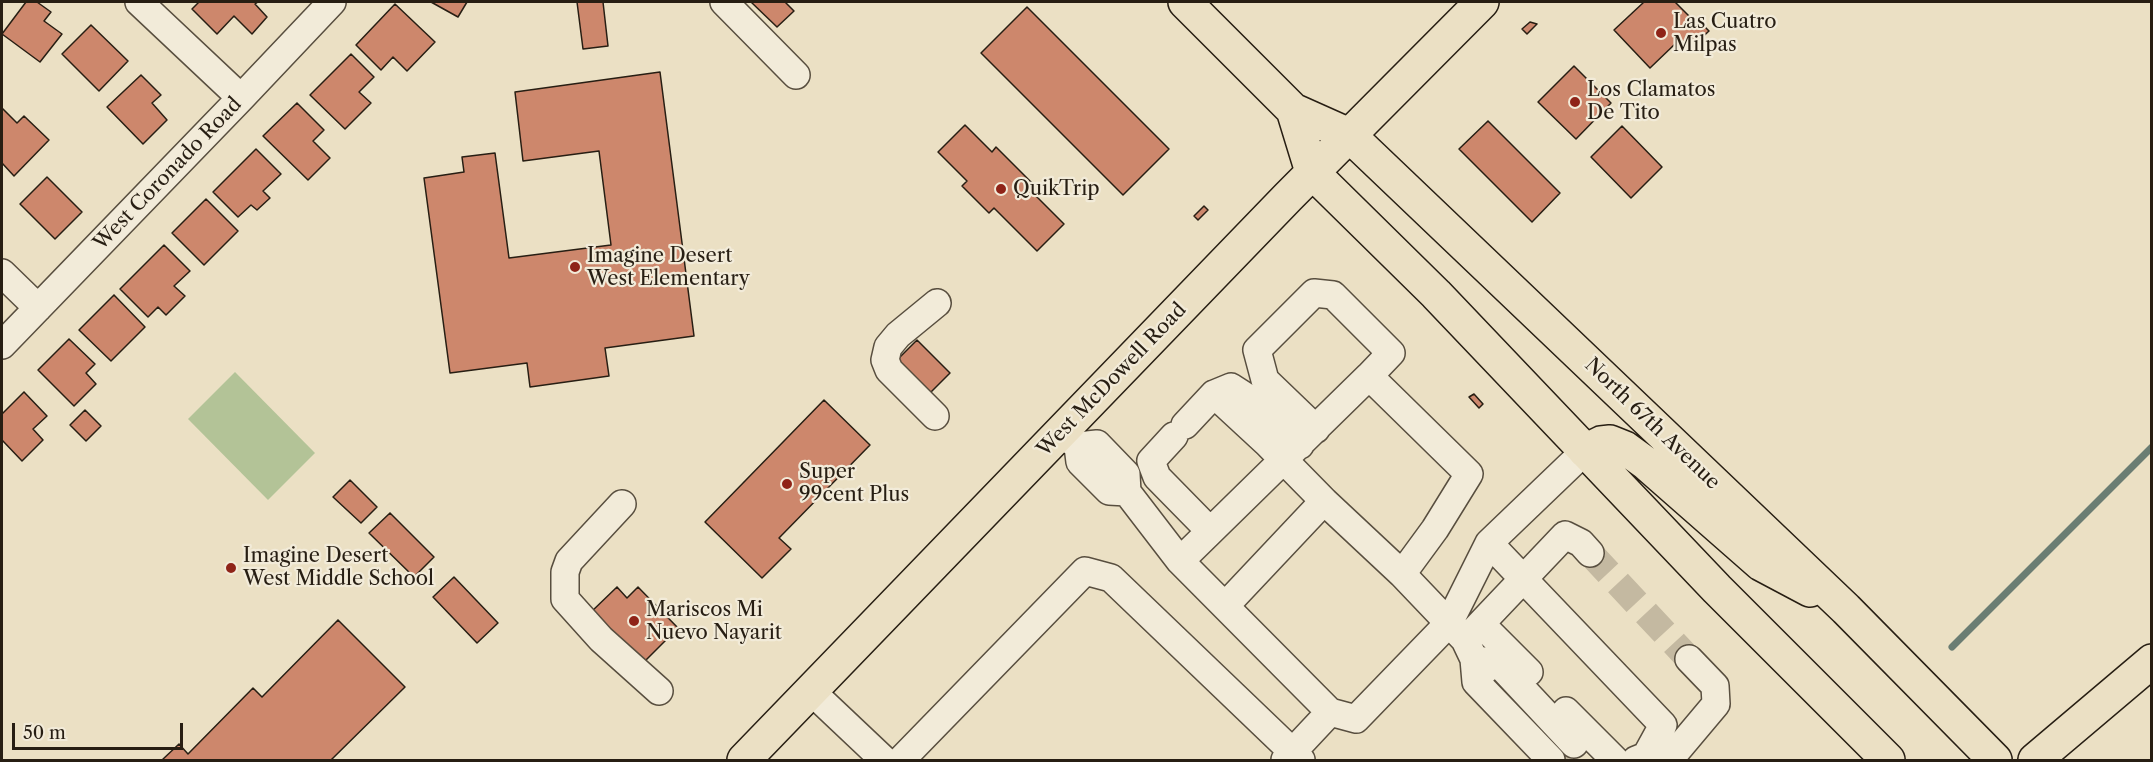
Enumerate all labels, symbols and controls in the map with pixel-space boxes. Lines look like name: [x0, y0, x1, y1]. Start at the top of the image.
place label: Las Cuatro Milpas: [1673, 10, 1776, 57]
marker: Las Cuatro Milpas: [1654, 26, 1668, 40]
place label: Los Clamatos De Tito: [1587, 78, 1716, 125]
street label: West Coronado Road: [89, 93, 247, 255]
marker: Los Clamatos De Tito: [1568, 95, 1582, 109]
place label: QuikTrip: [1013, 177, 1100, 201]
marker: QuikTrip: [994, 182, 1008, 196]
place label: Imagine Desert West Elementary: [587, 244, 750, 291]
marker: Imagine Desert West Elementary: [568, 260, 582, 274]
street label: West McDowell Road: [1032, 298, 1192, 462]
street label: North 67th Avenue: [1579, 353, 1725, 495]
place label: Super 99cent Plus: [799, 460, 909, 507]
marker: Super 99cent Plus: [780, 477, 794, 491]
place label: Imagine Desert West Middle School: [243, 544, 434, 591]
marker: Imagine Desert West Middle School: [224, 561, 238, 575]
place label: Mariscos Mi Nuevo Nayarit: [646, 598, 782, 645]
marker: Mariscos Mi Nuevo Nayarit: [627, 614, 641, 628]
scale bar: [15, 711, 186, 749]
text: 50 m: [23, 722, 66, 744]

